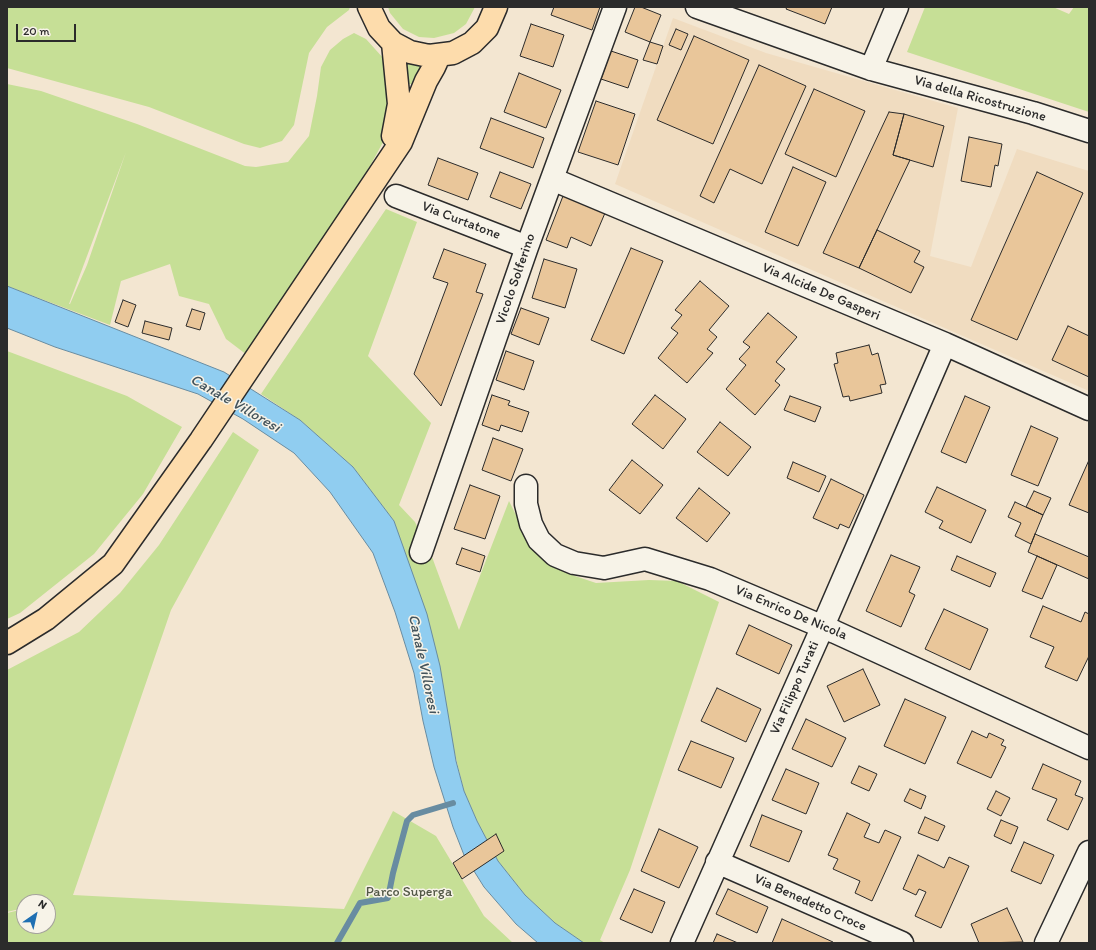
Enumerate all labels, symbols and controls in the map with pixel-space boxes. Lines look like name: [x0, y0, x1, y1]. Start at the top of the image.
scale bar: [18, 16, 78, 42]
text: 20 m: [23, 24, 50, 38]
street label: Via della Ricostruzione: [912, 72, 1048, 126]
street label: Via Curtatone: [419, 198, 503, 244]
street label: Vicolo Solferino: [493, 231, 539, 327]
street label: Via Alcide De Gasperi: [759, 259, 883, 325]
water label: Canale Villoresi: [187, 371, 283, 437]
street label: Via Enrico De Nicola: [732, 582, 850, 644]
water label: Canale Villoresi: [404, 613, 442, 715]
street label: Via Filippo Turati: [767, 639, 823, 737]
street label: Via Benedetto Croce: [751, 871, 869, 935]
park label: Parco Superga: [366, 884, 452, 900]
north arrow: [16, 894, 56, 934]
text: N: [36, 897, 49, 912]

